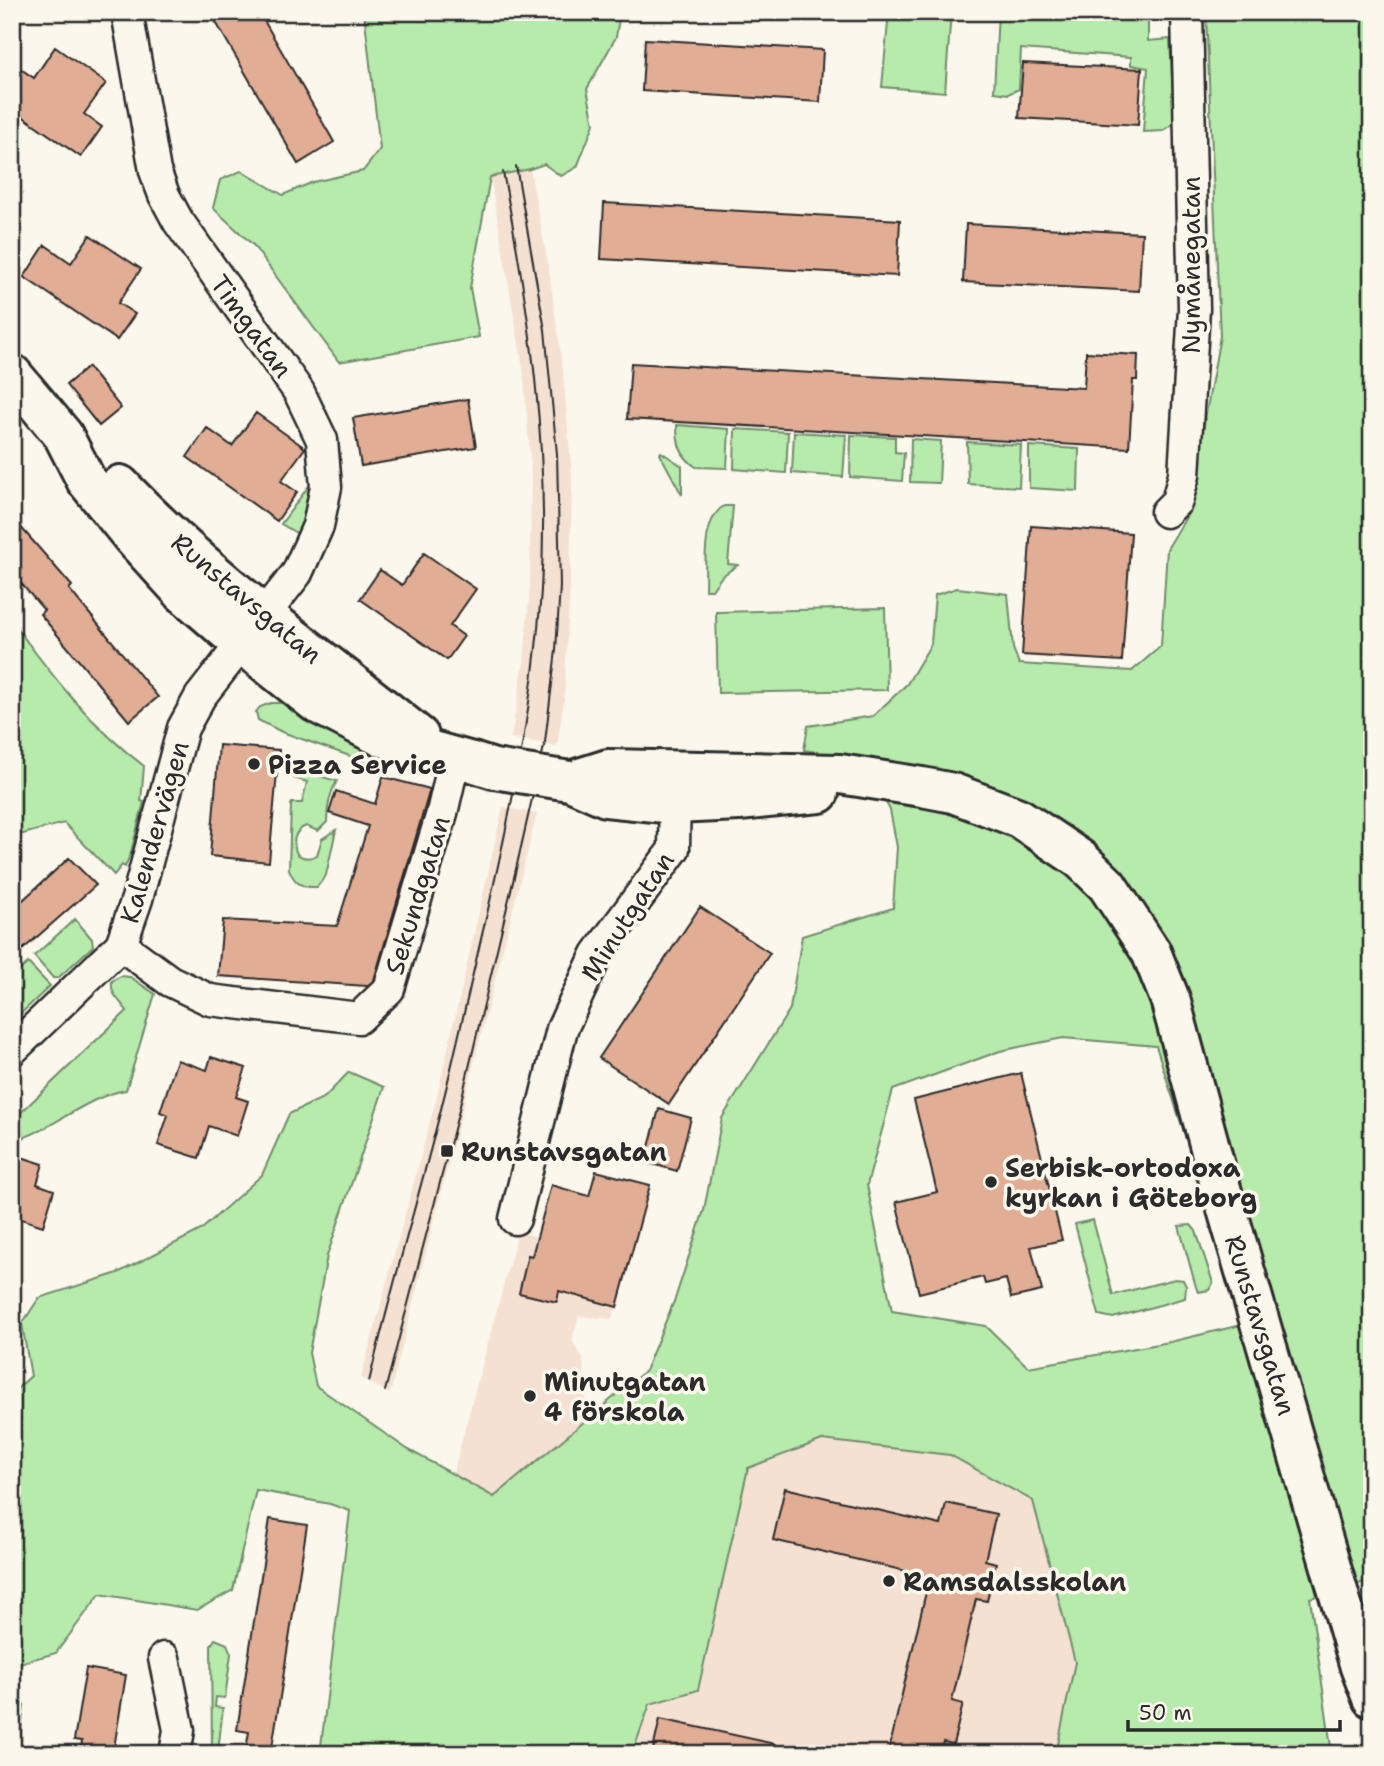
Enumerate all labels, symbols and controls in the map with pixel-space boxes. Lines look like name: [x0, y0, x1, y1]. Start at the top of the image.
street label: Nymånegatan: [1173, 176, 1208, 354]
street label: Timgatan: [203, 267, 301, 385]
street label: Runstavsgatan: [164, 525, 330, 671]
street label: Kalendervägen: [111, 737, 197, 927]
place label: Pizza Service: [268, 747, 447, 782]
marker: Pizza Service: [246, 756, 262, 772]
street label: Sekundgatan: [376, 811, 458, 979]
street label: Minutgatan: [572, 845, 682, 987]
place label: Runstavsgatan: [461, 1134, 667, 1169]
marker: Runstavsgatan: [439, 1143, 455, 1159]
place label: Serbisk-ortodoxa kyrkan i Göteborg: [1005, 1150, 1257, 1215]
marker: Serbisk-ortodoxa kyrkan i Göteborg: [983, 1174, 999, 1190]
street label: Runstavsgatan: [1217, 1231, 1305, 1419]
place label: Minutgatan 4 förskola: [544, 1364, 706, 1429]
marker: Minutgatan 4 förskola: [522, 1388, 538, 1404]
place label: Ramsdalsskolan: [903, 1564, 1126, 1599]
marker: Ramsdalsskolan: [881, 1573, 897, 1589]
scale bar: [1128, 1689, 1340, 1733]
text: 50 m: [1139, 1699, 1192, 1727]

